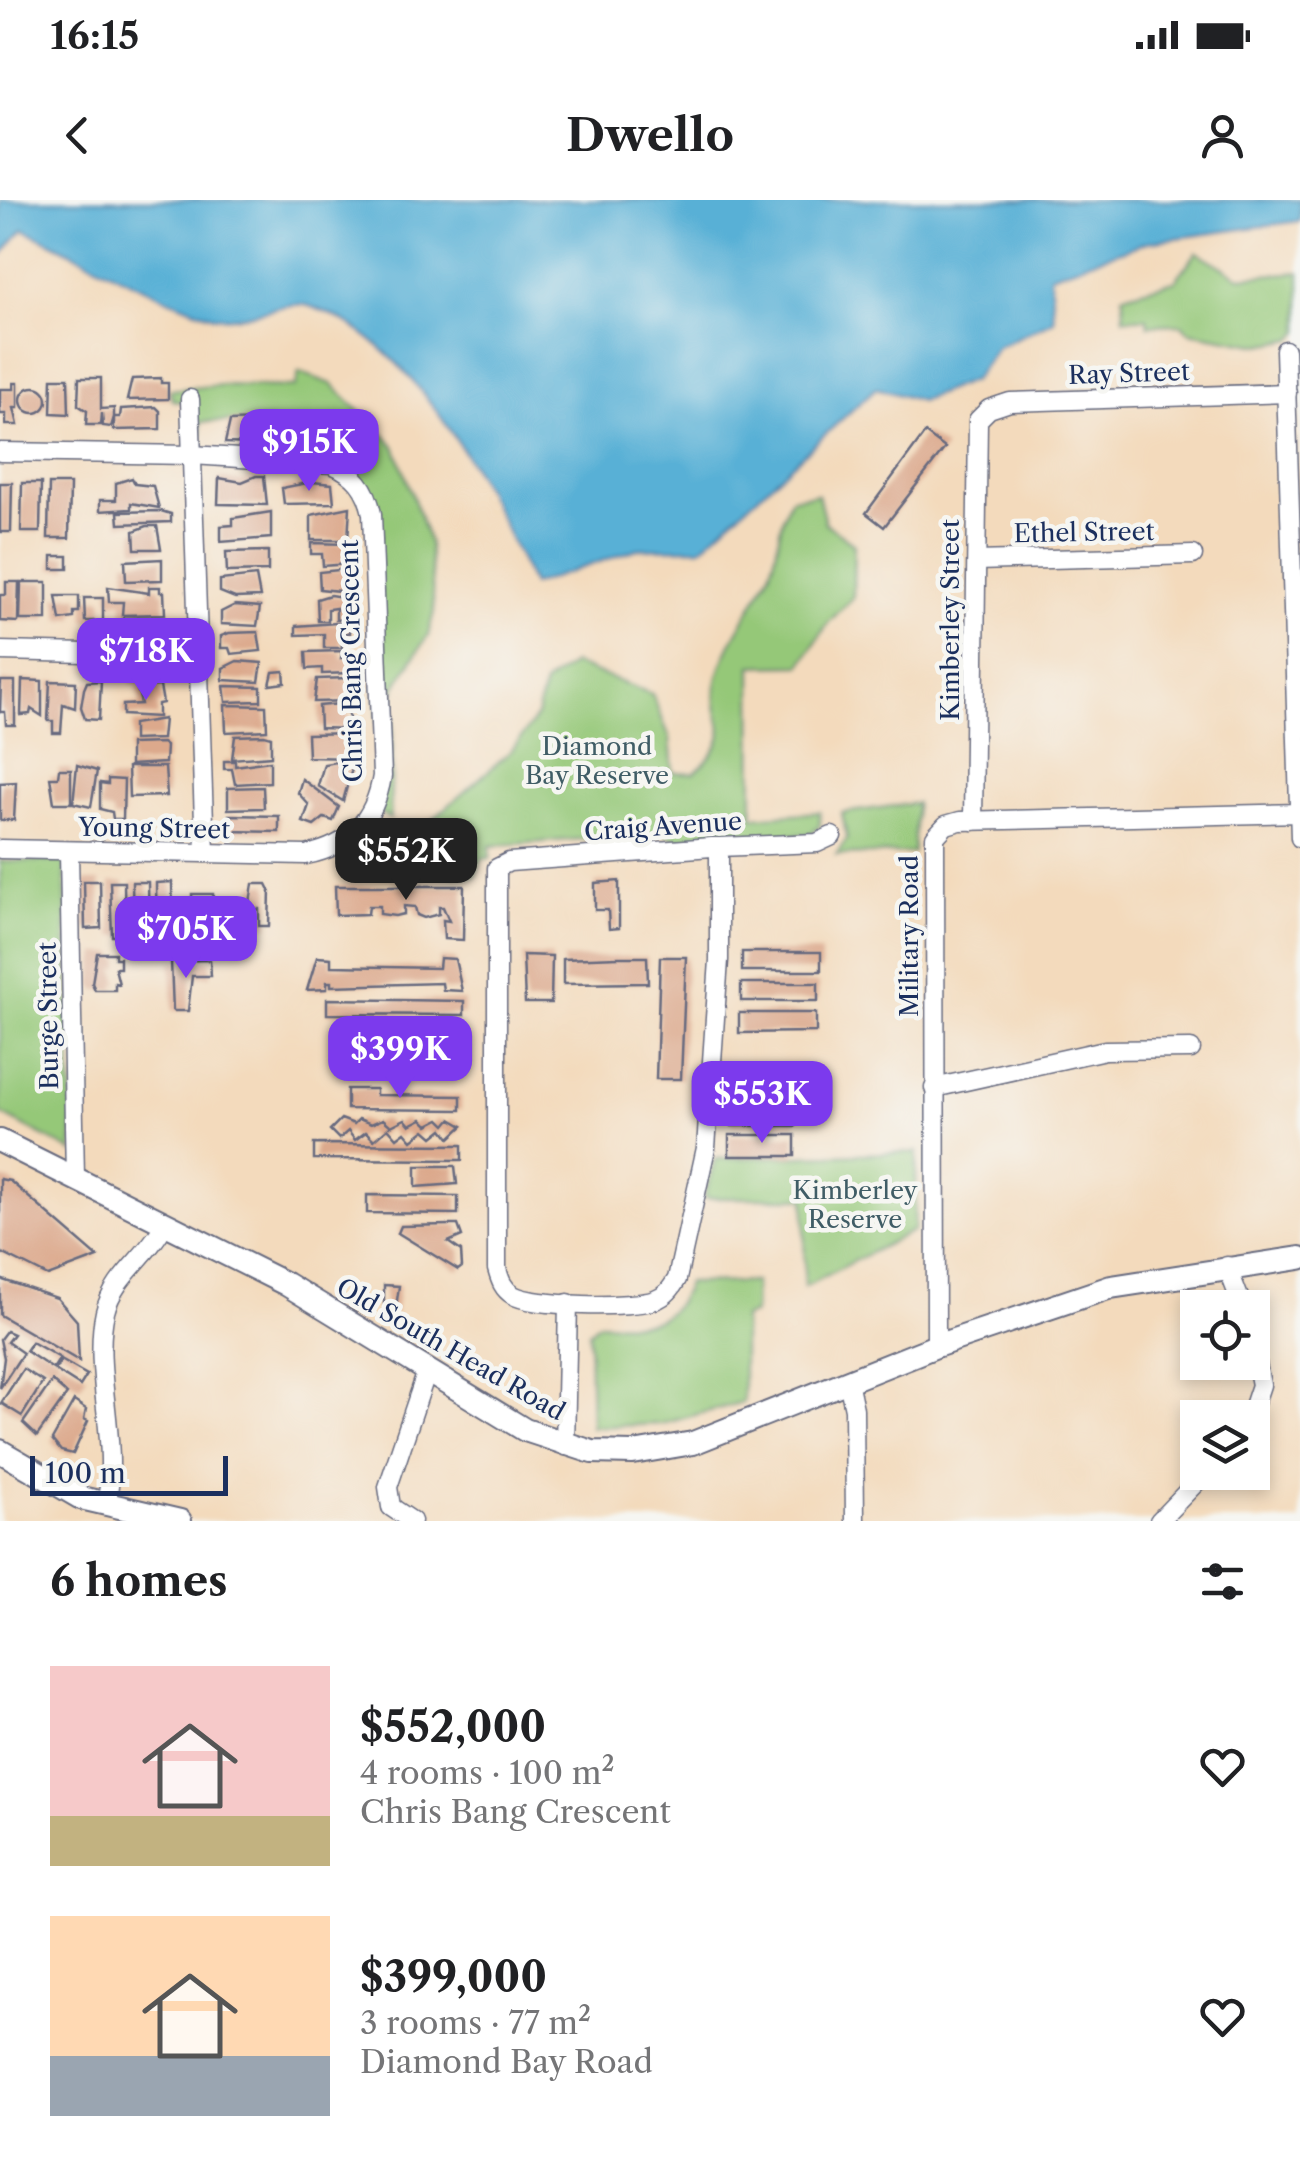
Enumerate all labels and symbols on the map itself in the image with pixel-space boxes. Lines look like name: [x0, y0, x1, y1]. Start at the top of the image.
street label: Ray Street: [1068, 356, 1190, 391]
pin: $915K: [239, 409, 379, 494]
street label: Ethel Street: [1013, 516, 1155, 549]
street label: Kimberley Street: [935, 519, 966, 721]
street label: Chris Bang Crescent: [334, 539, 369, 783]
pin: $718K: [76, 618, 216, 703]
park label: Diamond Bay Reserve: [525, 731, 669, 791]
street label: Craig Avenue: [583, 806, 743, 847]
street label: Young Street: [77, 812, 230, 845]
pin: $552K: [336, 818, 476, 903]
street label: Military Road: [894, 855, 925, 1017]
pin: $705K: [116, 896, 256, 981]
street label: Burge Street: [32, 942, 65, 1090]
pin: $399K: [330, 1016, 470, 1101]
pin: $553K: [692, 1061, 832, 1146]
park label: Kimberley Reserve: [793, 1175, 918, 1235]
street label: Old South Head Road: [331, 1271, 570, 1427]
scale bar: [30, 1451, 228, 1496]

